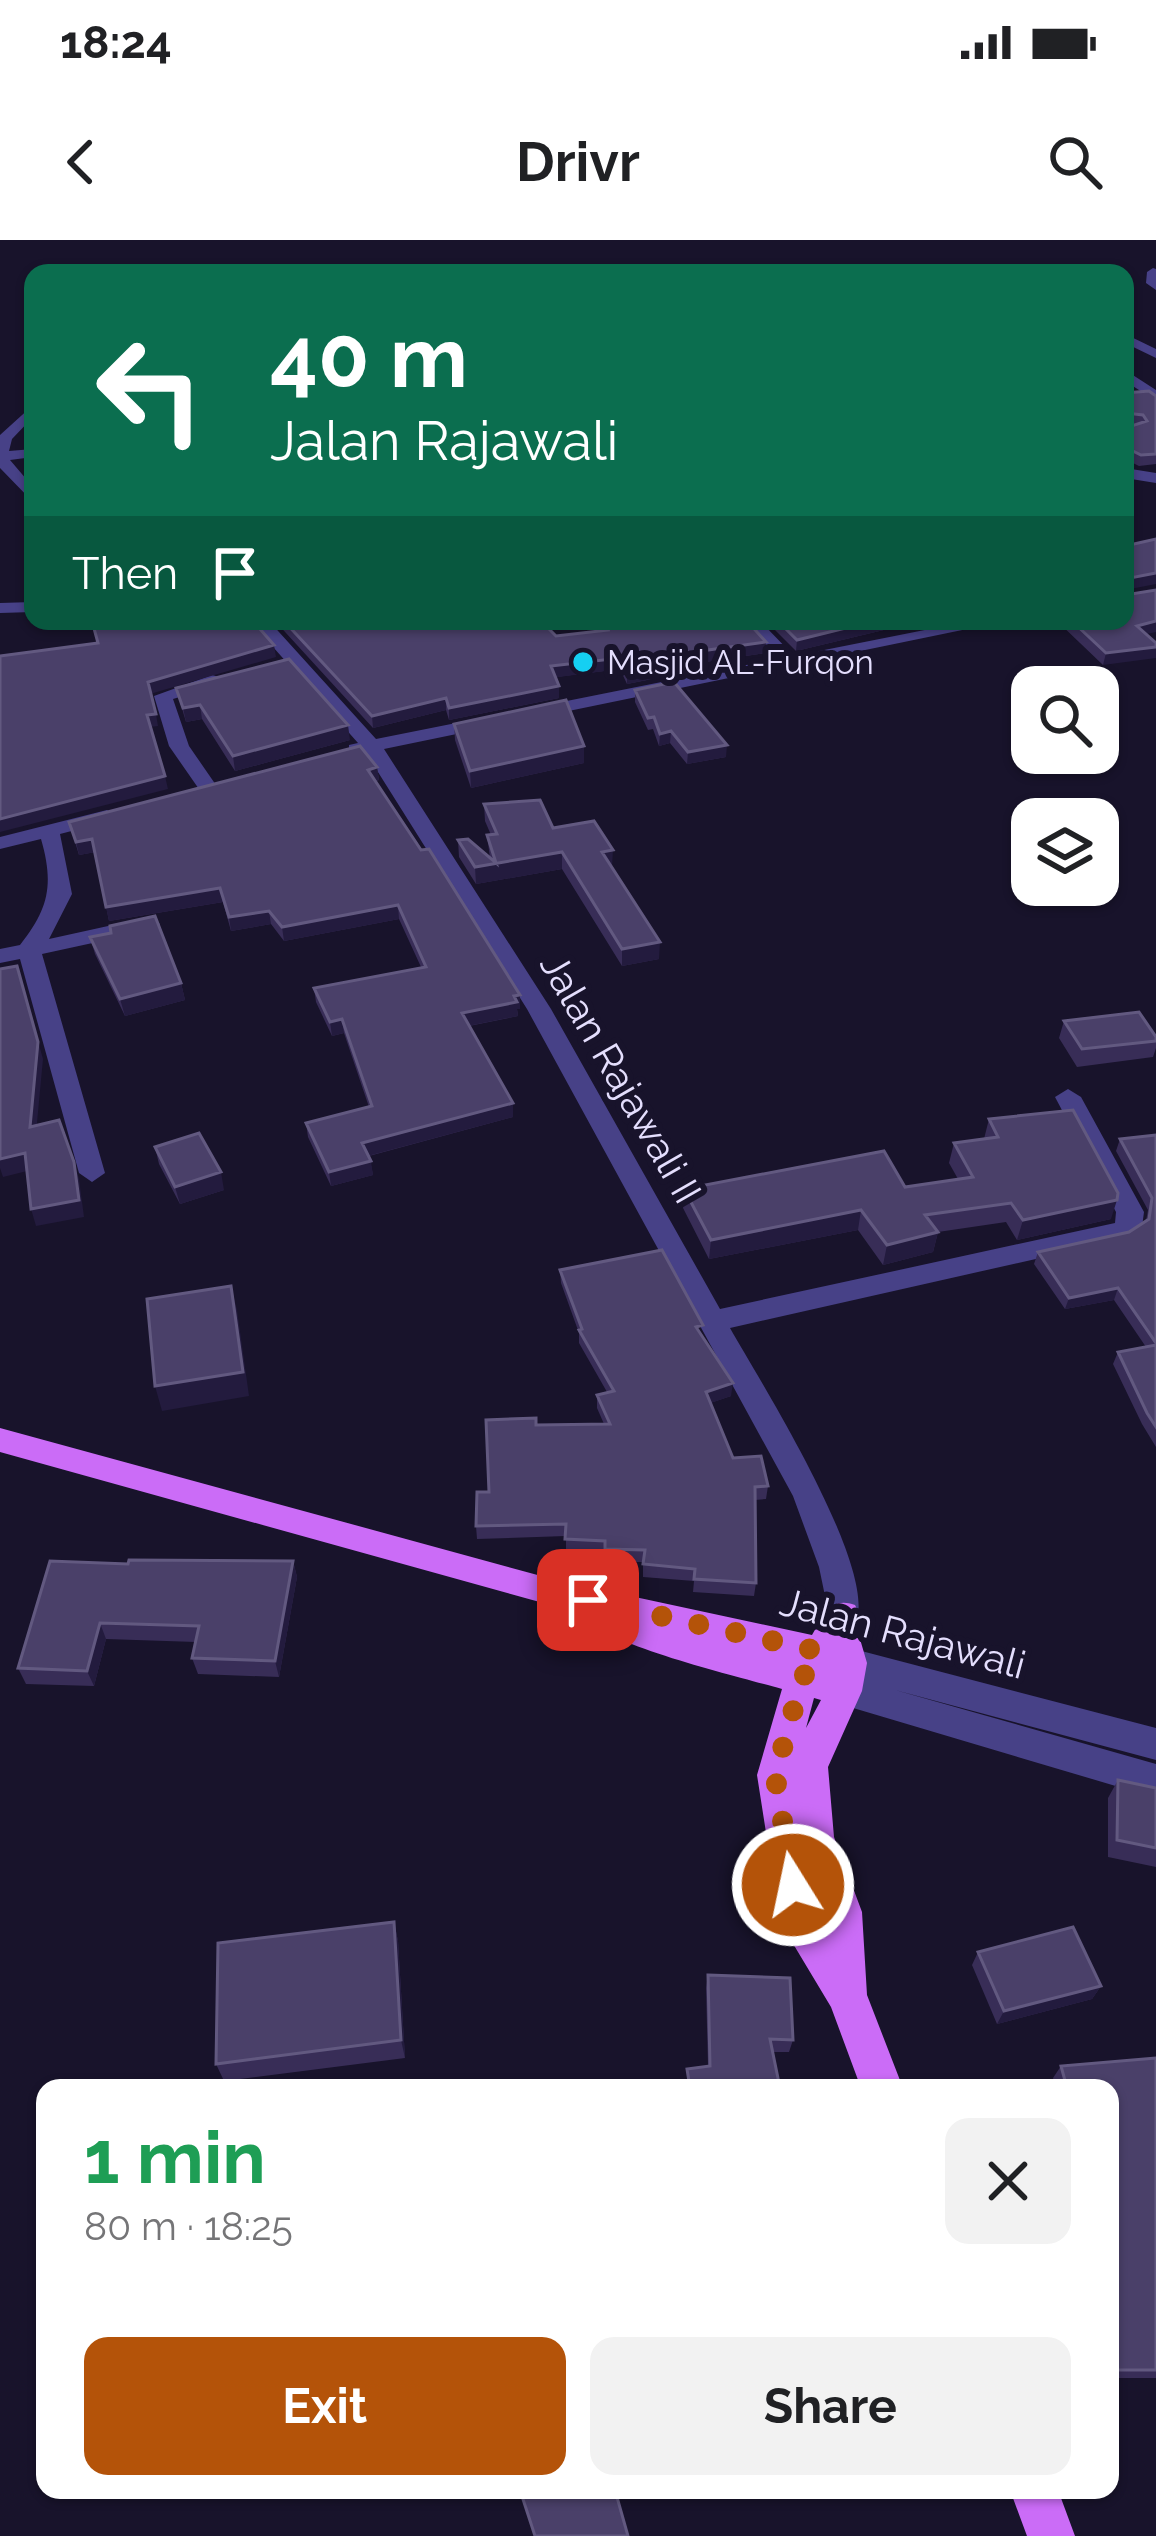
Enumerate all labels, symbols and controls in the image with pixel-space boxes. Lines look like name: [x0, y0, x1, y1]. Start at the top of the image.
text: 18:24: [60, 16, 172, 69]
icon: back: [48, 129, 114, 195]
icon: search: [1042, 129, 1108, 195]
text: Drivr: [516, 130, 640, 194]
text: 40 m: [270, 308, 468, 407]
icon: left: [72, 312, 228, 468]
text: Jalan Rajawali: [270, 409, 618, 473]
icon: arrive: [202, 540, 268, 606]
text: Then: [72, 547, 178, 600]
place label: Masjid AL-Furqon: [607, 643, 874, 682]
marker: Masjid AL-Furqon: [570, 649, 596, 675]
map controls: [1011, 666, 1119, 906]
button: search: [1011, 666, 1119, 774]
button: layers: [1011, 798, 1119, 906]
street label: Jalan Rajawali II: [531, 945, 711, 1211]
pin: [537, 1549, 639, 1651]
icon: arrive: [555, 1567, 621, 1633]
street label: Jalan Rajawali: [776, 1578, 1030, 1688]
position arrow: [730, 1822, 856, 1948]
text: 1 min: [84, 2115, 266, 2200]
button: close: [945, 2118, 1071, 2244]
text: 80 m · 18:25: [84, 2203, 293, 2249]
button: Exit: [84, 2337, 566, 2475]
button: Share: [590, 2337, 1071, 2475]

